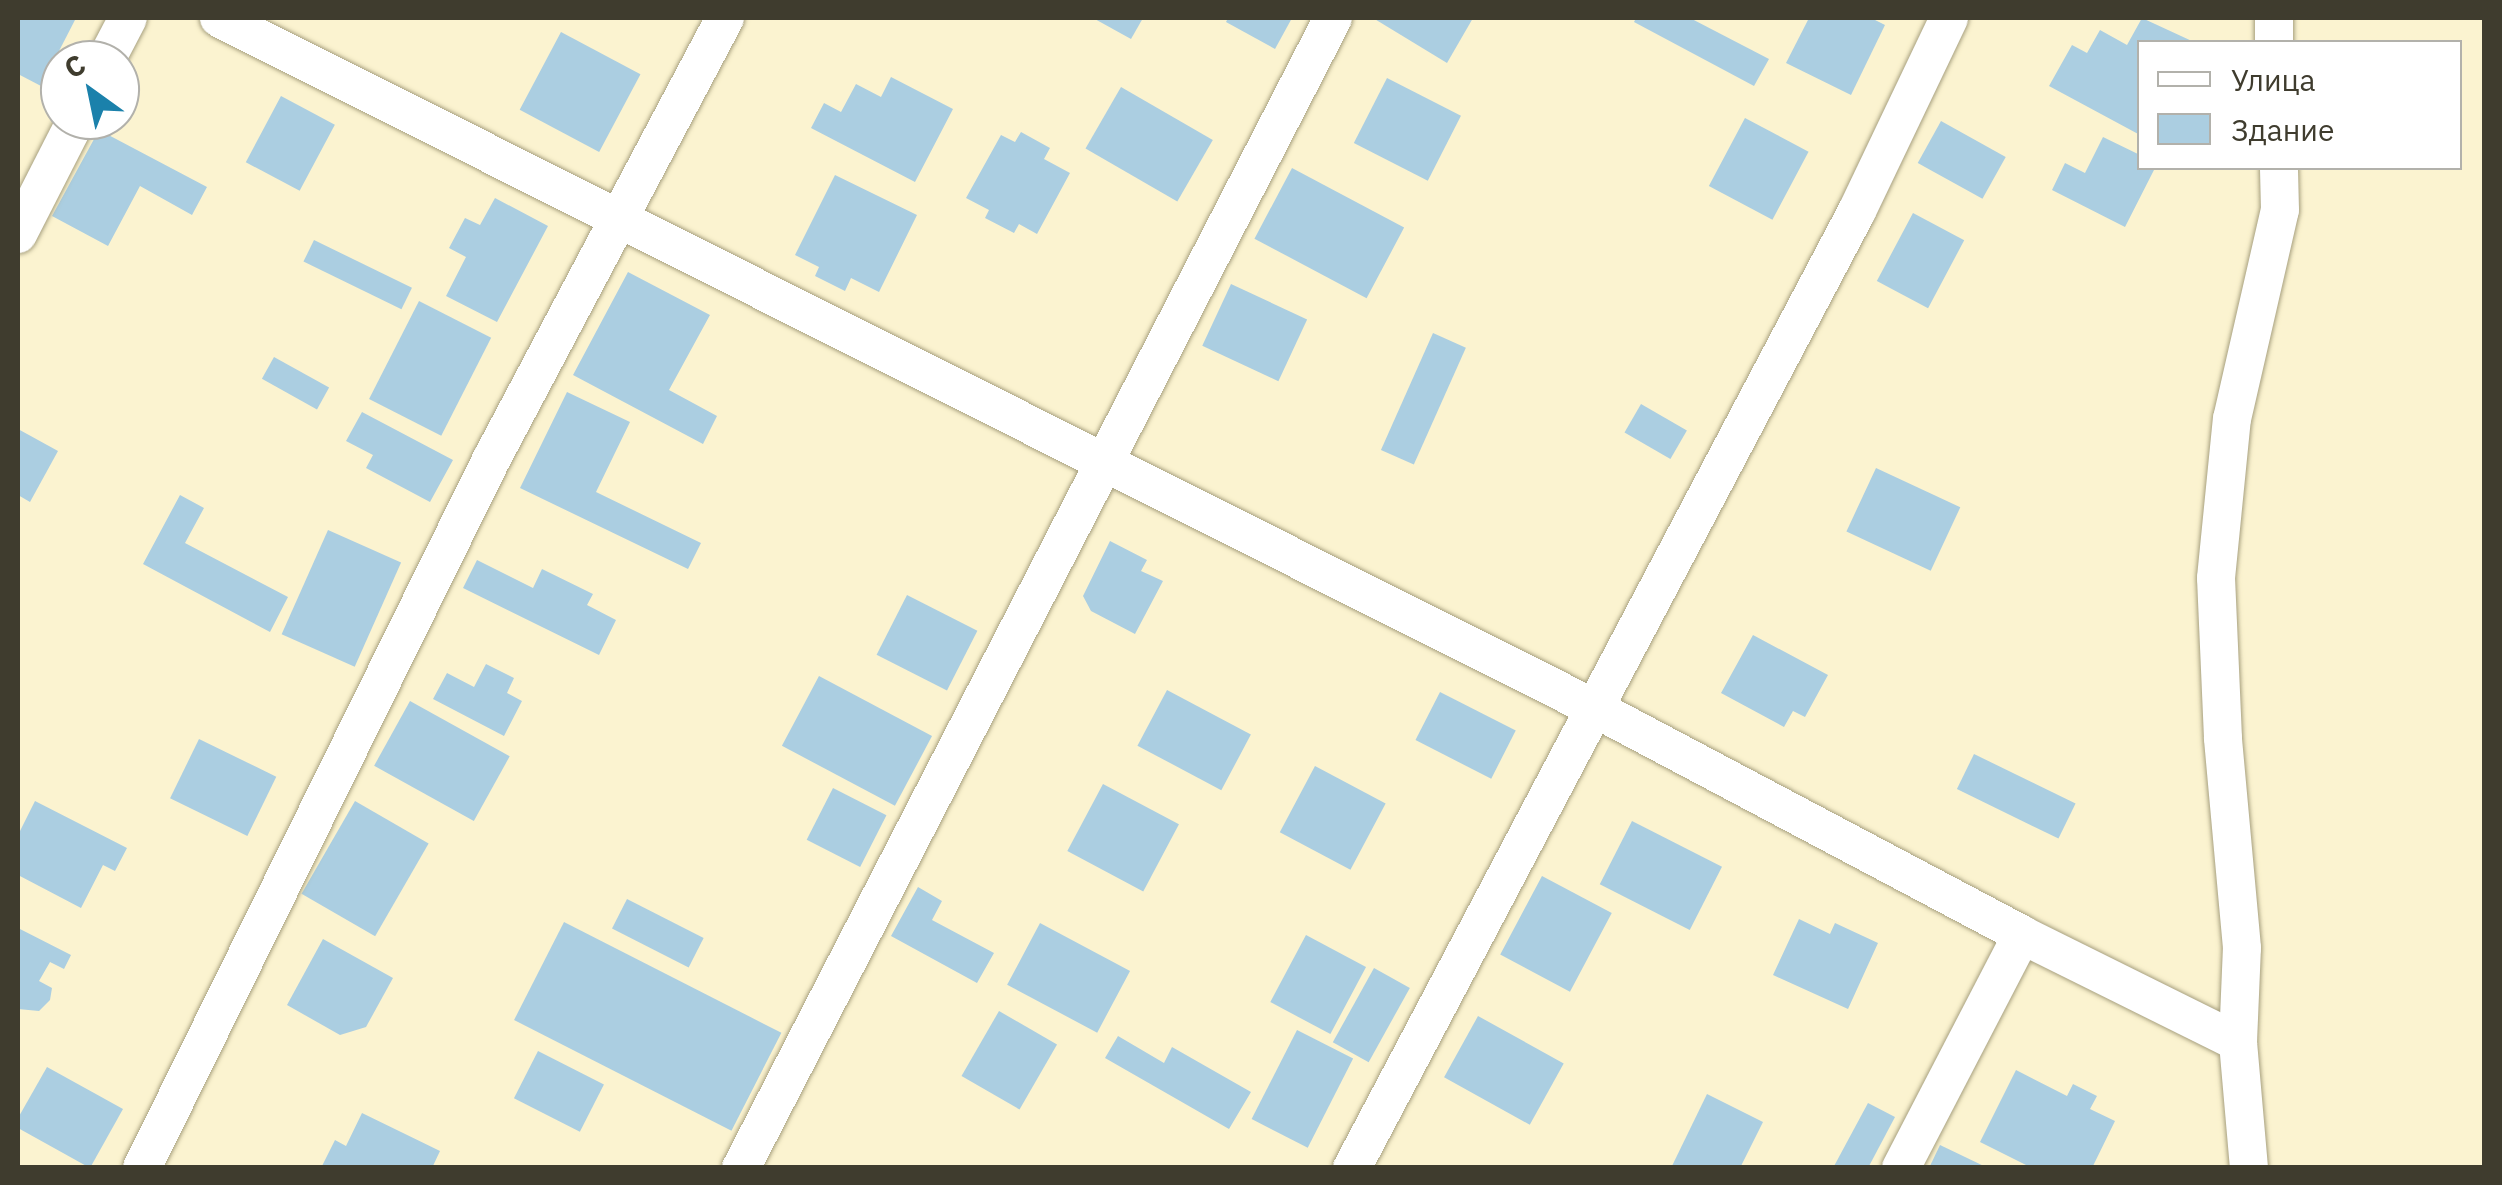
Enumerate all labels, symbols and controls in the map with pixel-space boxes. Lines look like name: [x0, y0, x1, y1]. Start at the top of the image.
north arrow: [40, 40, 140, 140]
legend: [2137, 40, 2462, 170]
text: С: [57, 46, 92, 87]
text: Улица: [2231, 60, 2316, 99]
text: Здание: [2231, 110, 2334, 149]

